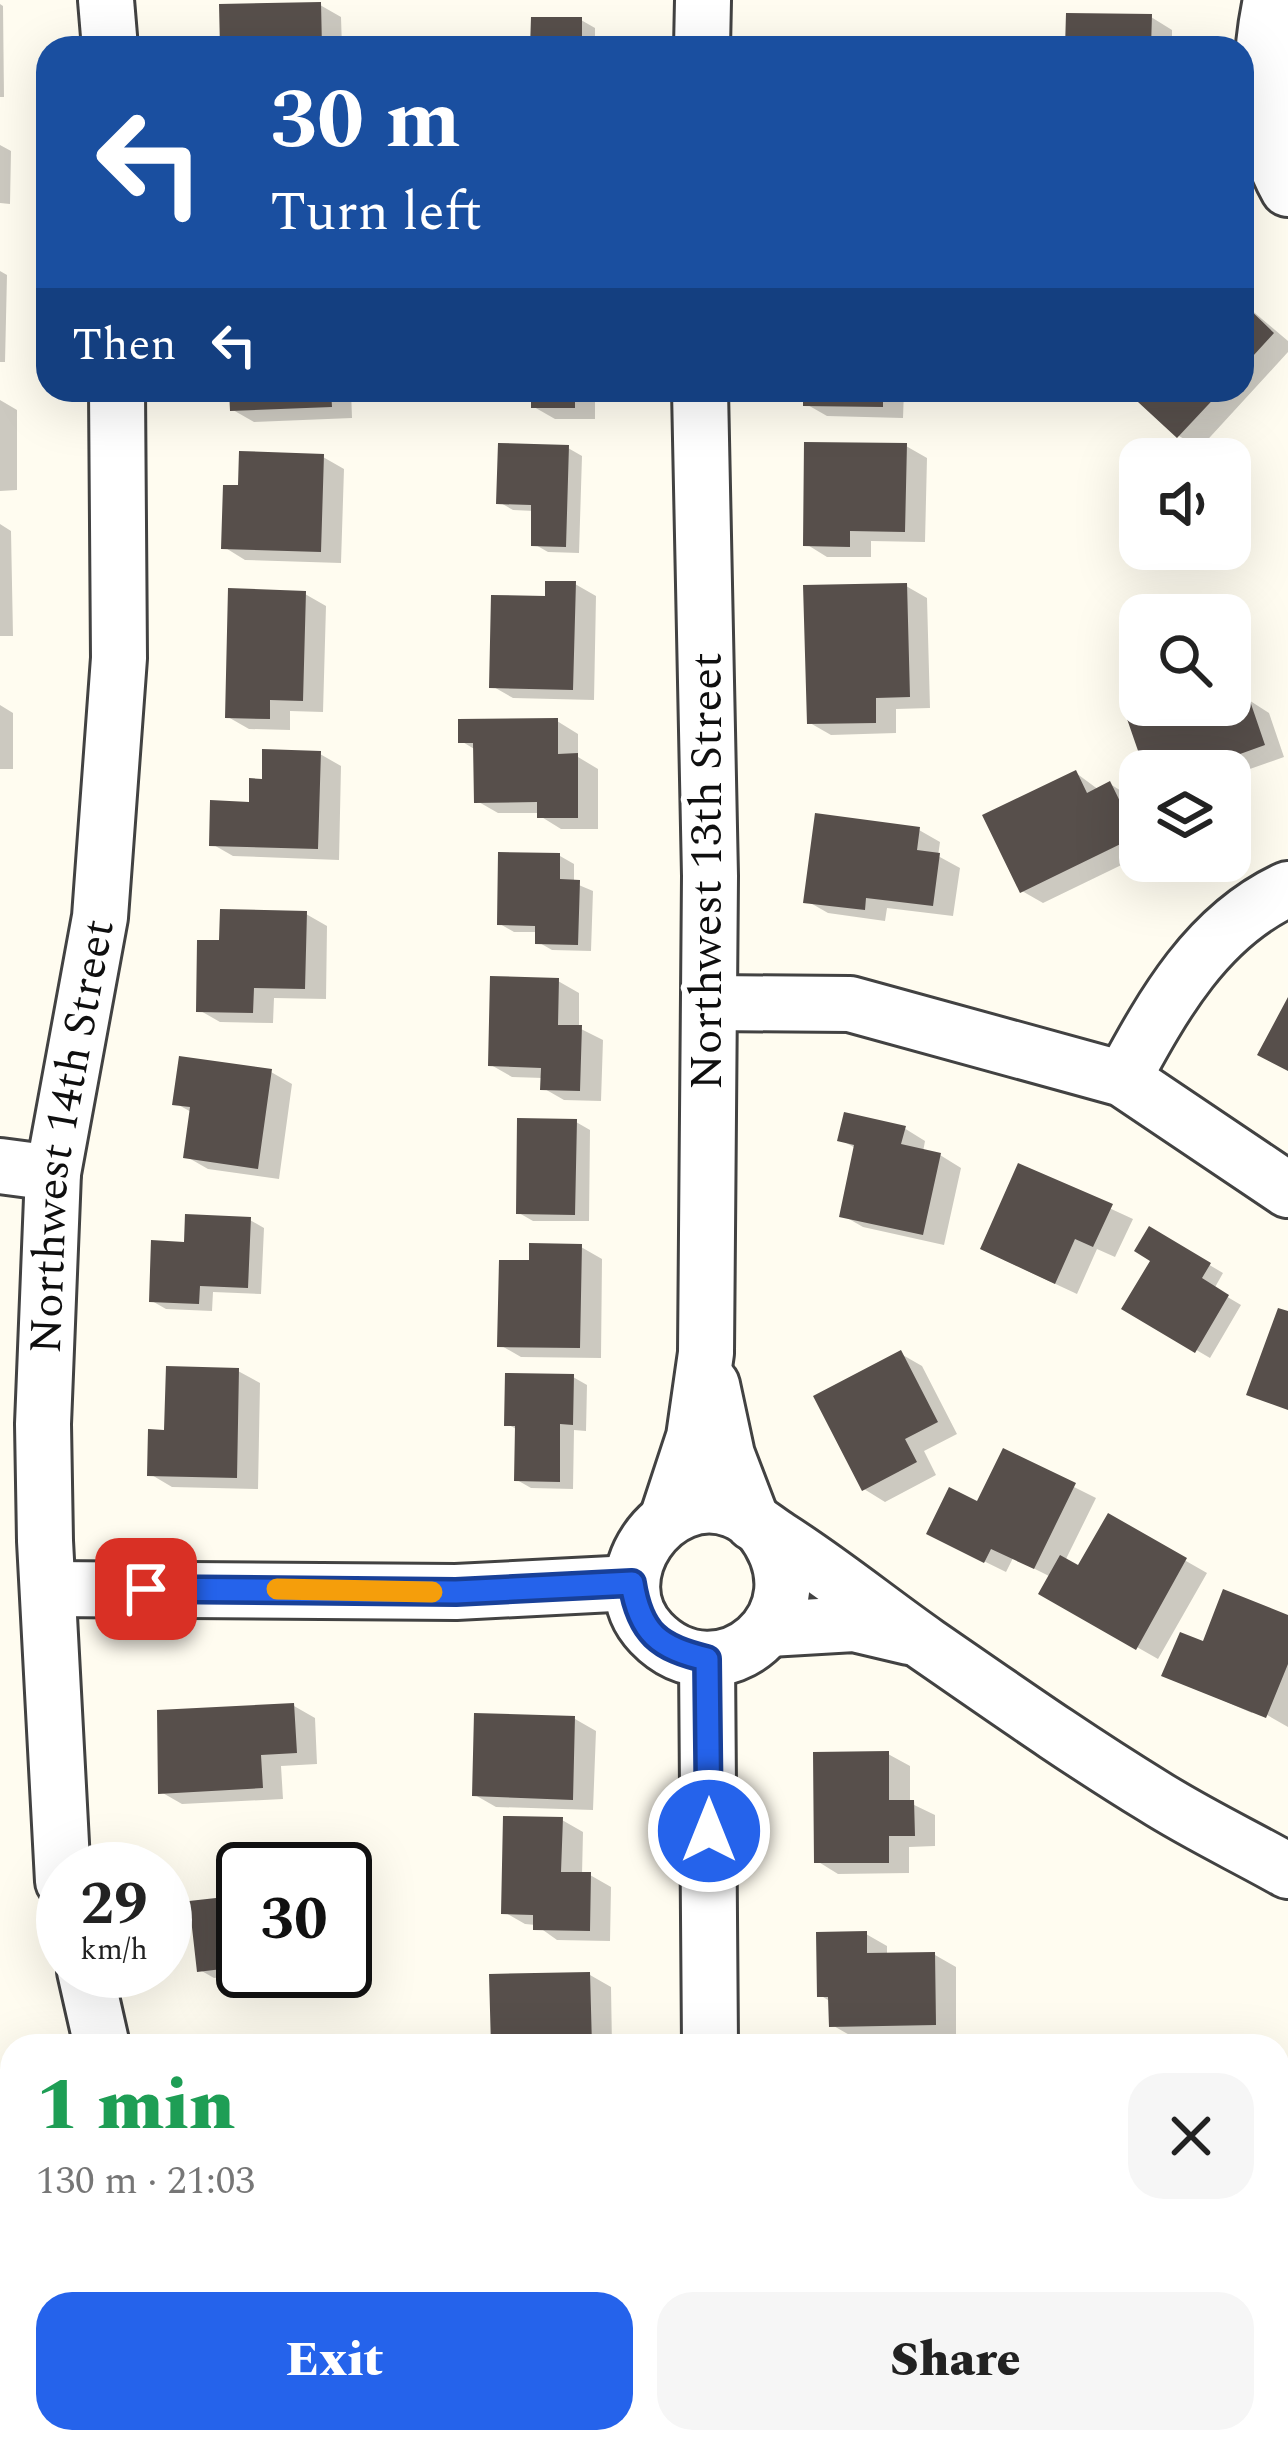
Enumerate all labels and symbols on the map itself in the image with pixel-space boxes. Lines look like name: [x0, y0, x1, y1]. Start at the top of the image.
street label: Northwest 13th Street: [673, 652, 742, 1090]
street label: Northwest 14th Street: [11, 914, 133, 1355]
pin: [95, 1538, 197, 1640]
position arrow: [646, 1768, 772, 1894]
speed limit sign: 30: [216, 1842, 372, 1998]

